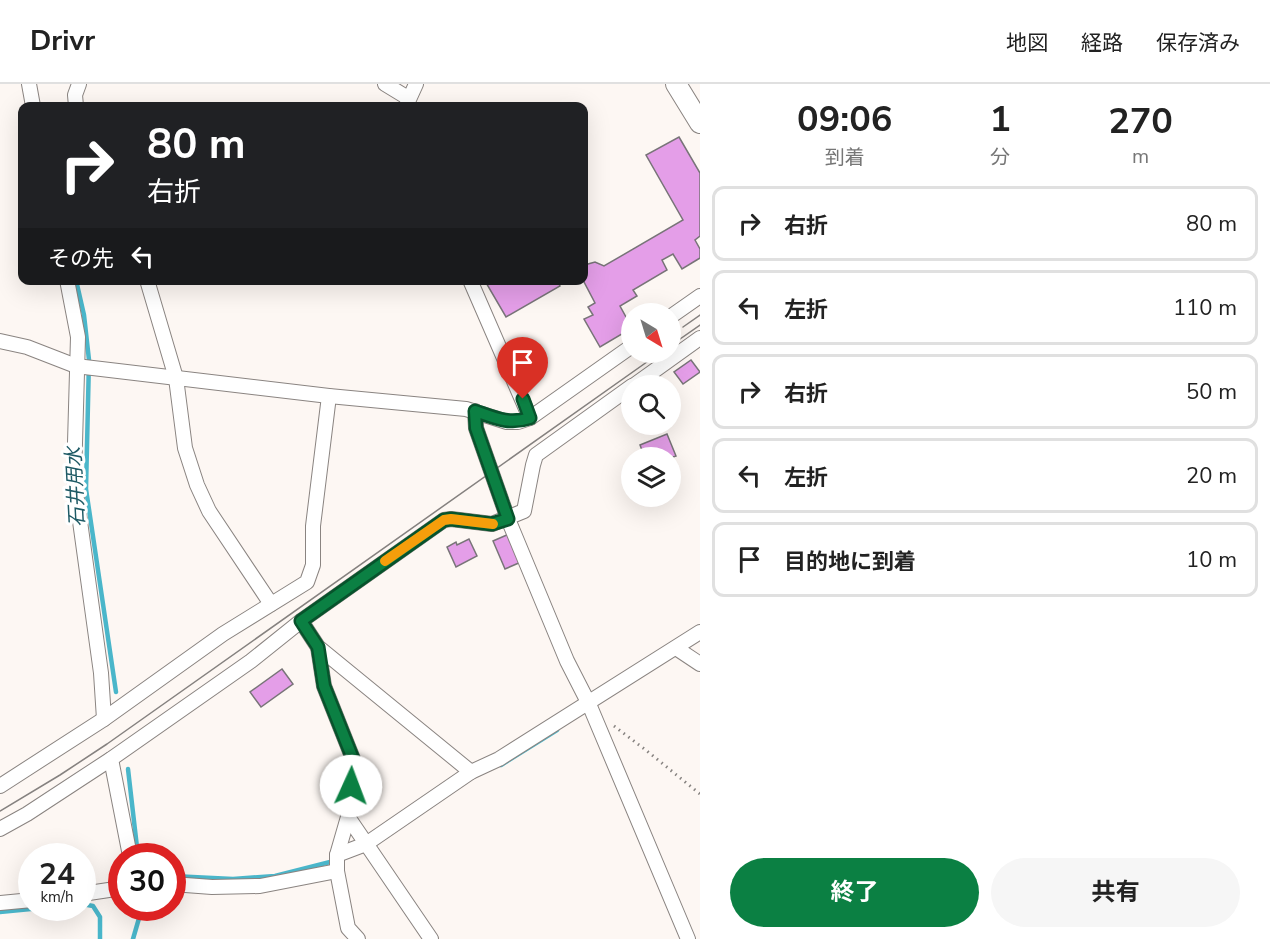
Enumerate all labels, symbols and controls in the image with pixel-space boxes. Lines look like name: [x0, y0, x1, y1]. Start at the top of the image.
text: Drivr: [30, 22, 95, 60]
text: 地図: [1006, 29, 1048, 57]
text: 経路: [1081, 29, 1123, 57]
text: 保存済み: [1156, 29, 1240, 57]
text: 09:06: [797, 95, 892, 144]
text: 1: [989, 95, 1011, 144]
text: 270: [1108, 97, 1173, 146]
text: 80 m: [147, 116, 246, 173]
icon: right: [48, 126, 126, 204]
text: m: [1132, 143, 1149, 170]
text: 到着: [825, 144, 865, 171]
text: 分: [990, 144, 1010, 171]
text: 右折: [147, 174, 201, 211]
icon: right: [733, 207, 766, 240]
text: 80 m: [1186, 209, 1237, 239]
text: 右折: [784, 211, 828, 241]
icon: left: [126, 240, 159, 273]
text: その先: [48, 244, 114, 274]
icon: left: [733, 291, 766, 324]
text: 110 m: [1173, 293, 1237, 323]
text: 左折: [784, 295, 828, 325]
north arrow: [621, 303, 681, 363]
map controls: [621, 303, 681, 507]
pin: [497, 337, 548, 399]
icon: arrive: [506, 346, 539, 379]
button: search: [621, 375, 681, 435]
icon: right: [733, 375, 766, 408]
text: 50 m: [1186, 377, 1237, 407]
text: 右折: [784, 379, 828, 409]
water label: 石井用水: [60, 444, 91, 528]
button: layers: [621, 447, 681, 507]
icon: left: [733, 459, 766, 492]
text: 20 m: [1186, 461, 1237, 491]
text: 左折: [784, 463, 828, 493]
icon: arrive: [733, 543, 766, 576]
text: 10 m: [1186, 545, 1237, 575]
text: 目的地に到着: [784, 547, 916, 577]
position arrow: [319, 754, 383, 818]
speed limit sign: 30: [108, 843, 186, 921]
text: 24: [39, 854, 75, 895]
button: 終了: [730, 858, 979, 927]
button: 共有: [991, 858, 1240, 927]
text: km/h: [40, 887, 74, 907]

